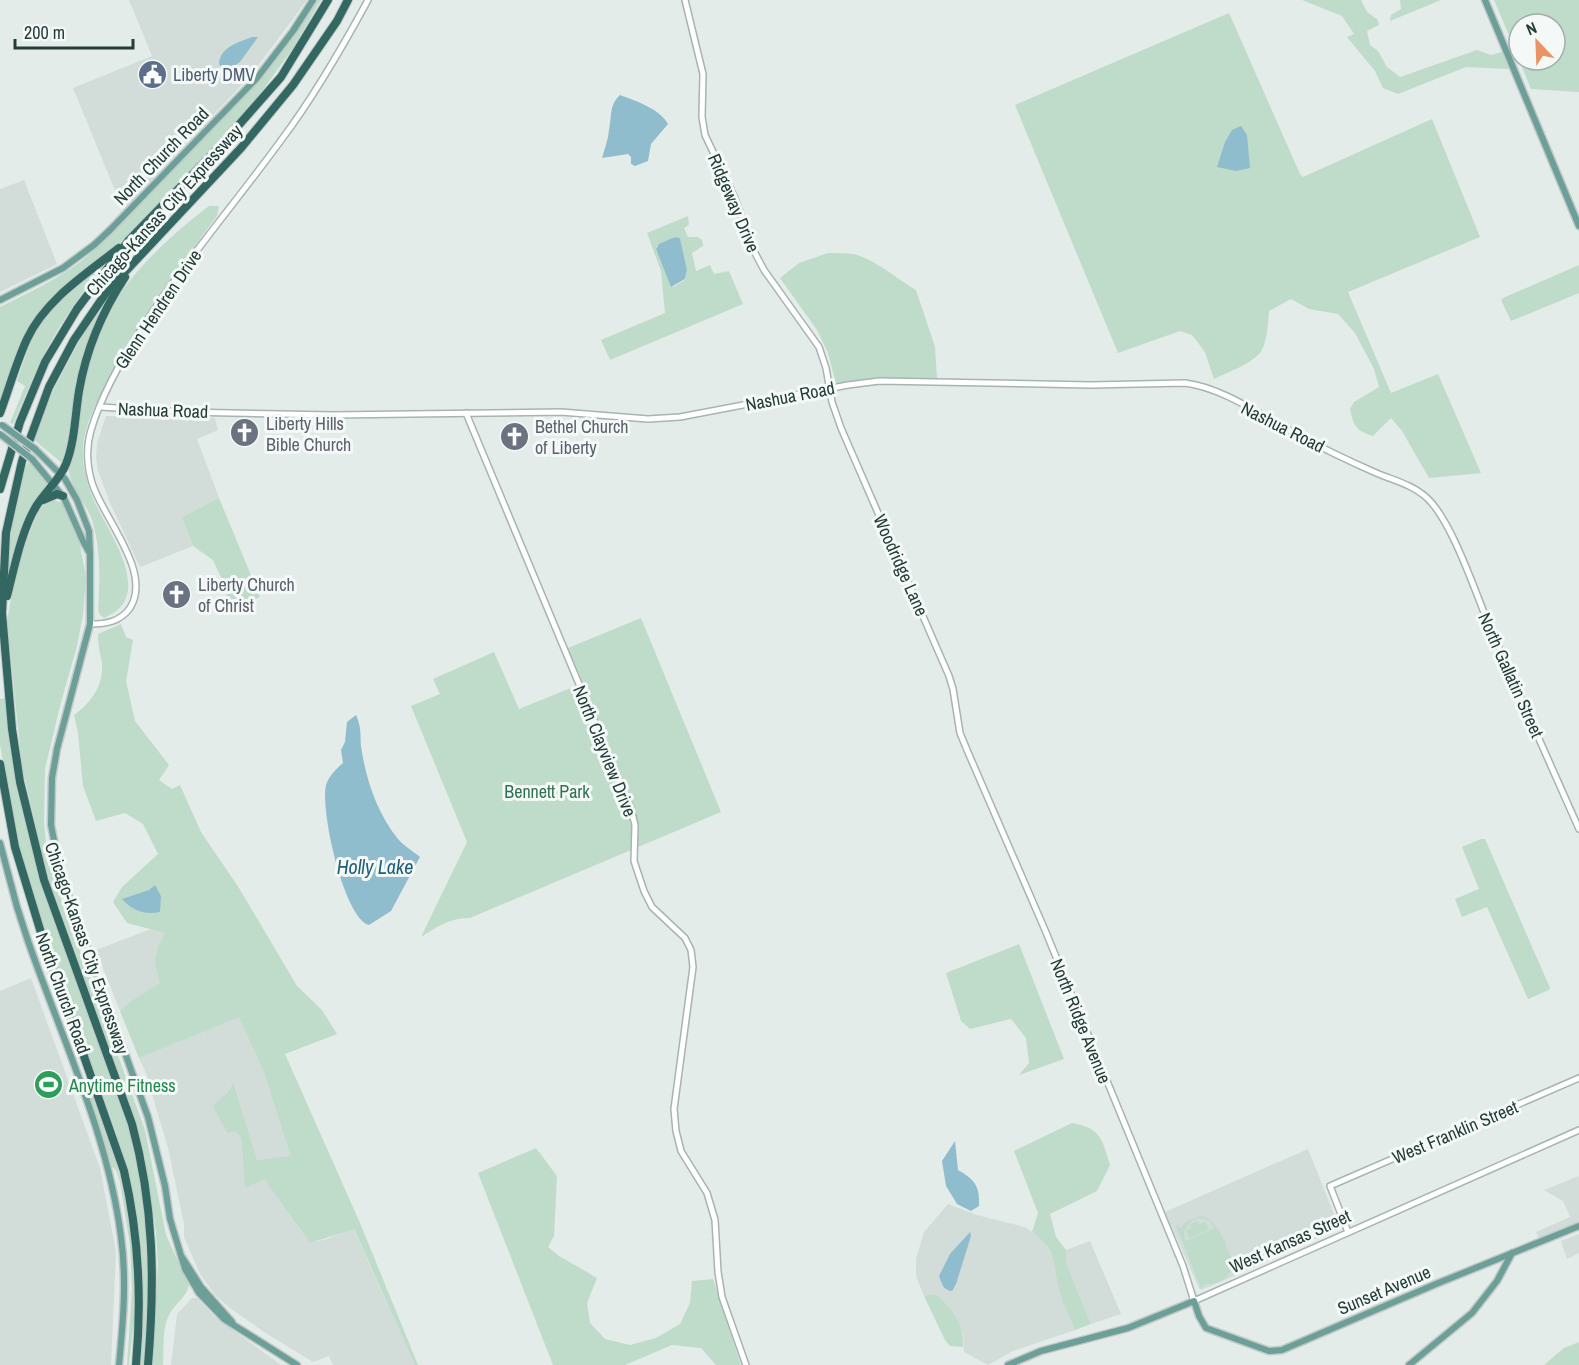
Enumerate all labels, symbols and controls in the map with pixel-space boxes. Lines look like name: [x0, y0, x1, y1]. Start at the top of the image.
scale bar: [15, 12, 134, 50]
north arrow: [1507, 12, 1567, 72]
text: N: [1522, 16, 1540, 40]
text: 200 m: [24, 20, 65, 45]
public building icon: Liberty DMV: [136, 58, 168, 90]
place label: Liberty DMV: [173, 62, 255, 87]
street label: North Church Road: [108, 102, 214, 210]
street label: Chicago-Kansas City Expressway: [80, 118, 248, 301]
street label: Ridgeway Drive: [702, 150, 766, 256]
street label: Glenn Hendren Drive: [109, 244, 207, 374]
street label: Nashua Road: [743, 375, 837, 417]
street label: Nashua Road: [1237, 395, 1329, 459]
street label: Nashua Road: [117, 396, 209, 424]
place label: Liberty Hills Bible Church: [266, 411, 351, 457]
place label: Bethel Church of Liberty: [535, 414, 629, 460]
church icon: Liberty Hills Bible Church: [229, 417, 261, 449]
church icon: Bethel Church of Liberty: [498, 420, 530, 452]
street label: Woodridge Lane: [867, 510, 935, 620]
place label: Liberty Church of Christ: [198, 572, 295, 618]
church icon: Liberty Church of Christ: [161, 578, 193, 610]
street label: North Gallatin Street: [1472, 608, 1550, 742]
street label: North Clayview Drive: [567, 682, 643, 820]
park label: Bennett Park: [504, 779, 590, 804]
street label: Chicago-Kansas City Expressway: [39, 838, 135, 1058]
water label: Holly Lake: [337, 853, 413, 880]
street label: North Church Road: [30, 929, 96, 1057]
street label: North Ridge Avenue: [1045, 955, 1117, 1087]
sports icon: Anytime Fitness: [32, 1069, 64, 1101]
place label: Anytime Fitness: [68, 1073, 176, 1098]
street label: West Franklin Street: [1388, 1094, 1522, 1170]
street label: West Kansas Street: [1225, 1203, 1355, 1279]
street label: Sunset Avenue: [1334, 1259, 1434, 1321]

